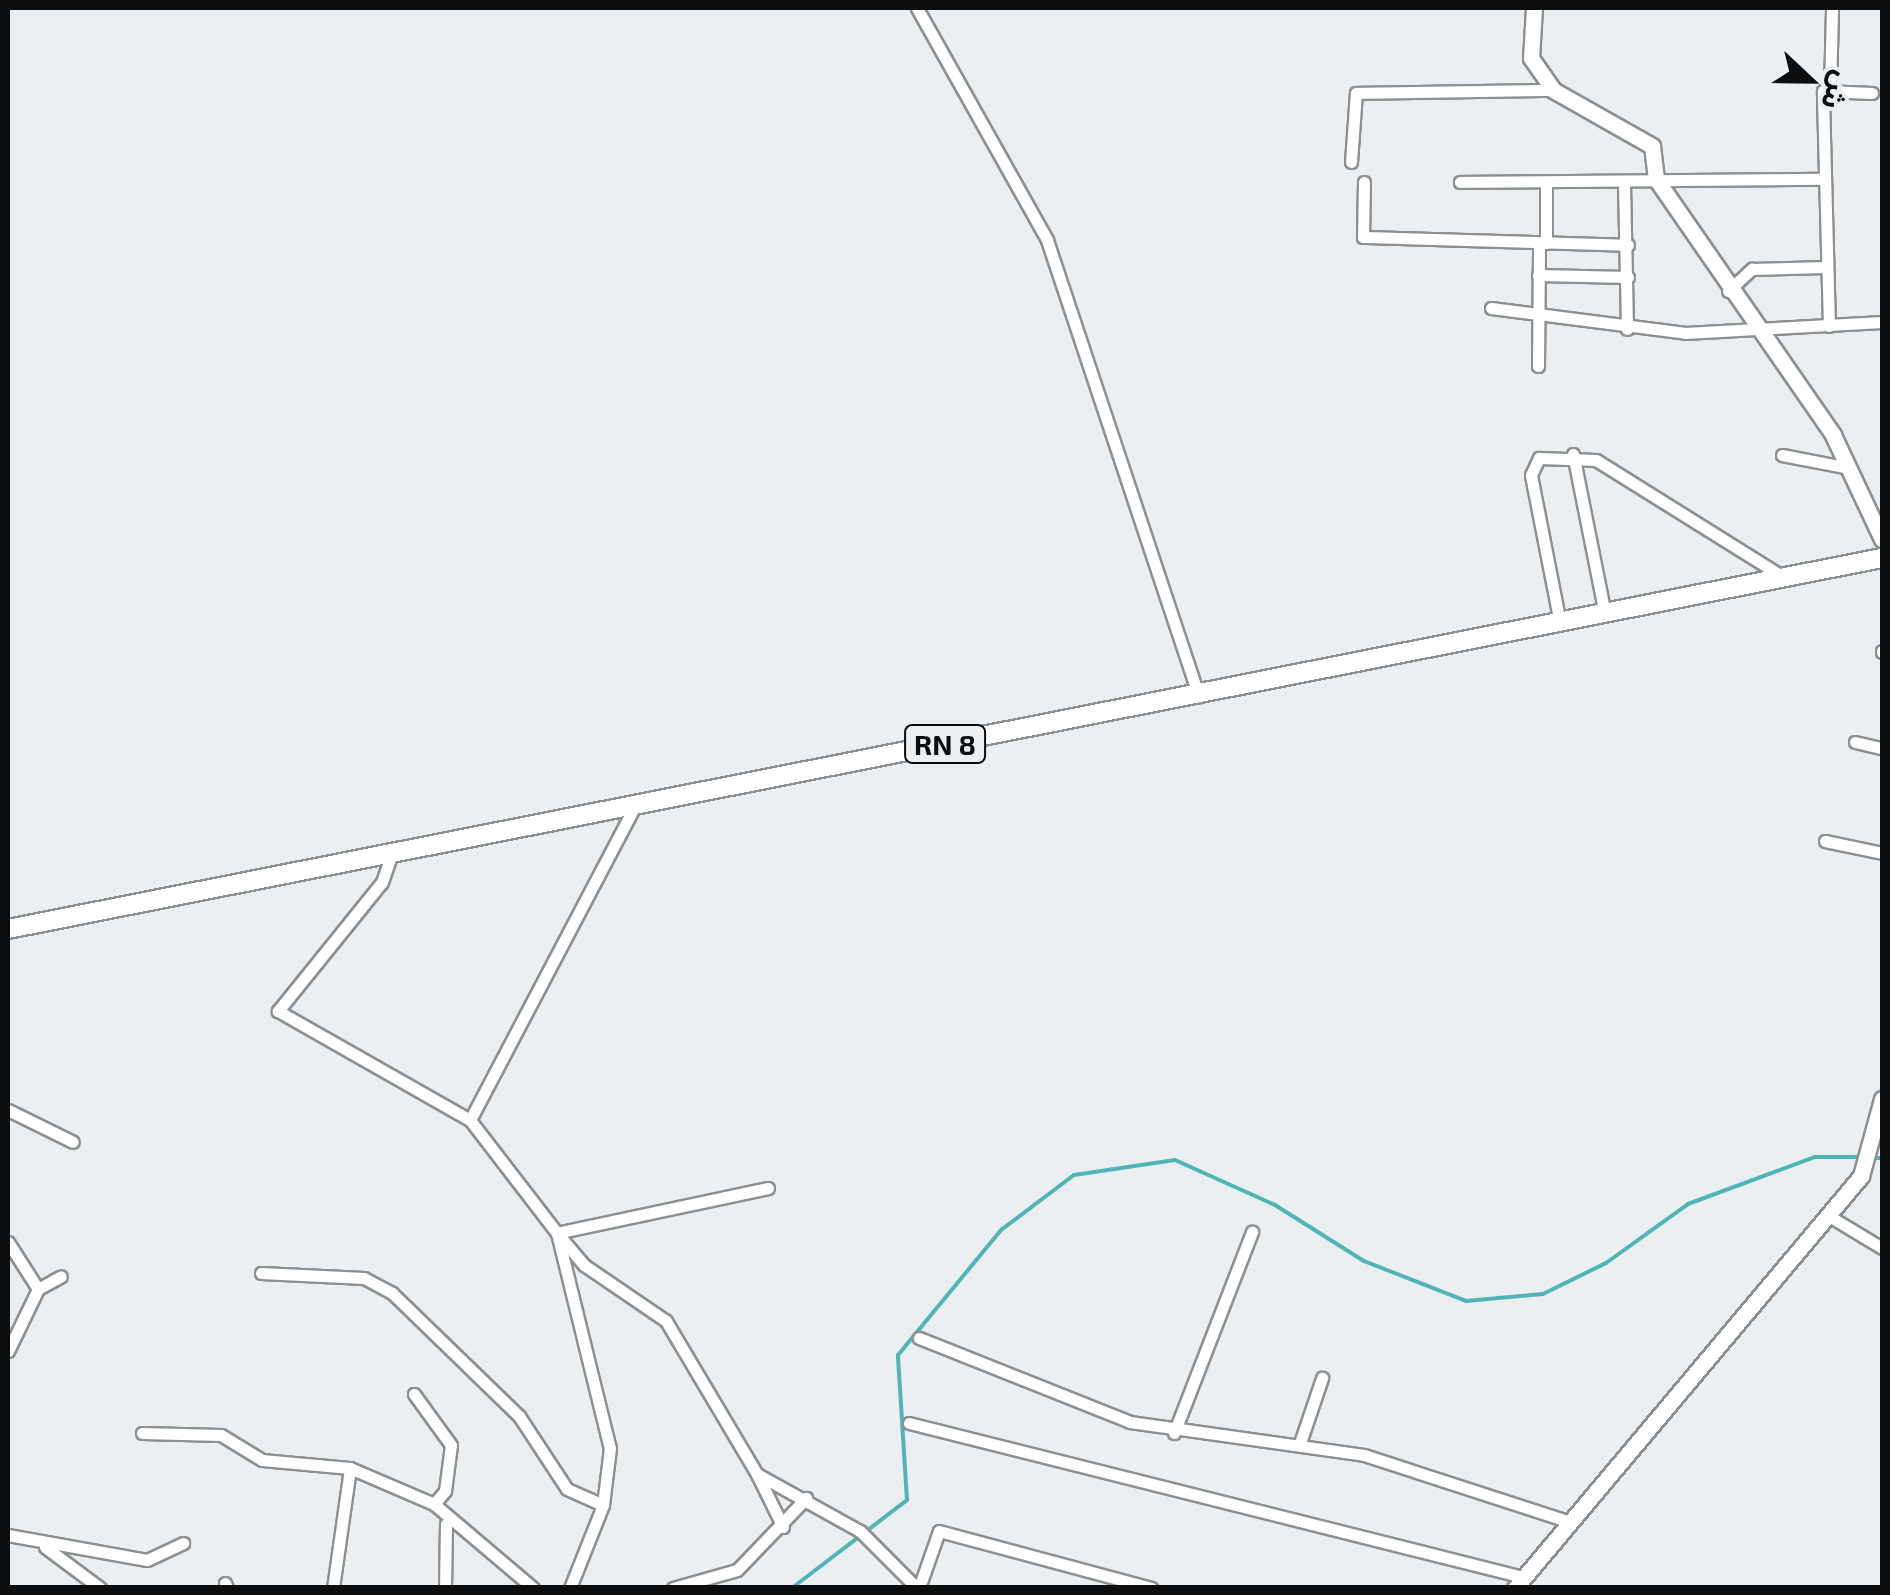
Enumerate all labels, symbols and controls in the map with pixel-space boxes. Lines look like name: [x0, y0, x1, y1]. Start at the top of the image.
north arrow: [1760, 30, 1860, 130]
text: ش: [1815, 67, 1861, 115]
road number: RN 8: [902, 721, 988, 767]

